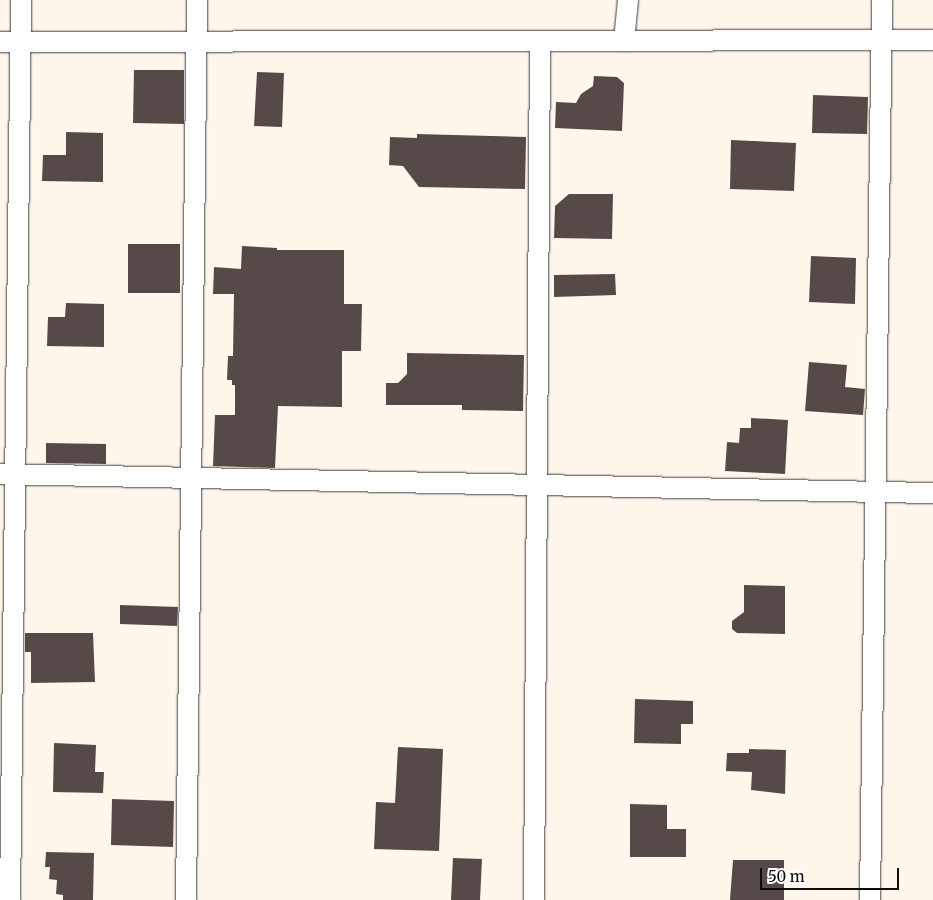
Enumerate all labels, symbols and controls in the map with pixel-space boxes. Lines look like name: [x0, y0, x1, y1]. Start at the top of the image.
scale bar: [763, 858, 902, 890]
text: 50 m: [768, 867, 805, 886]

